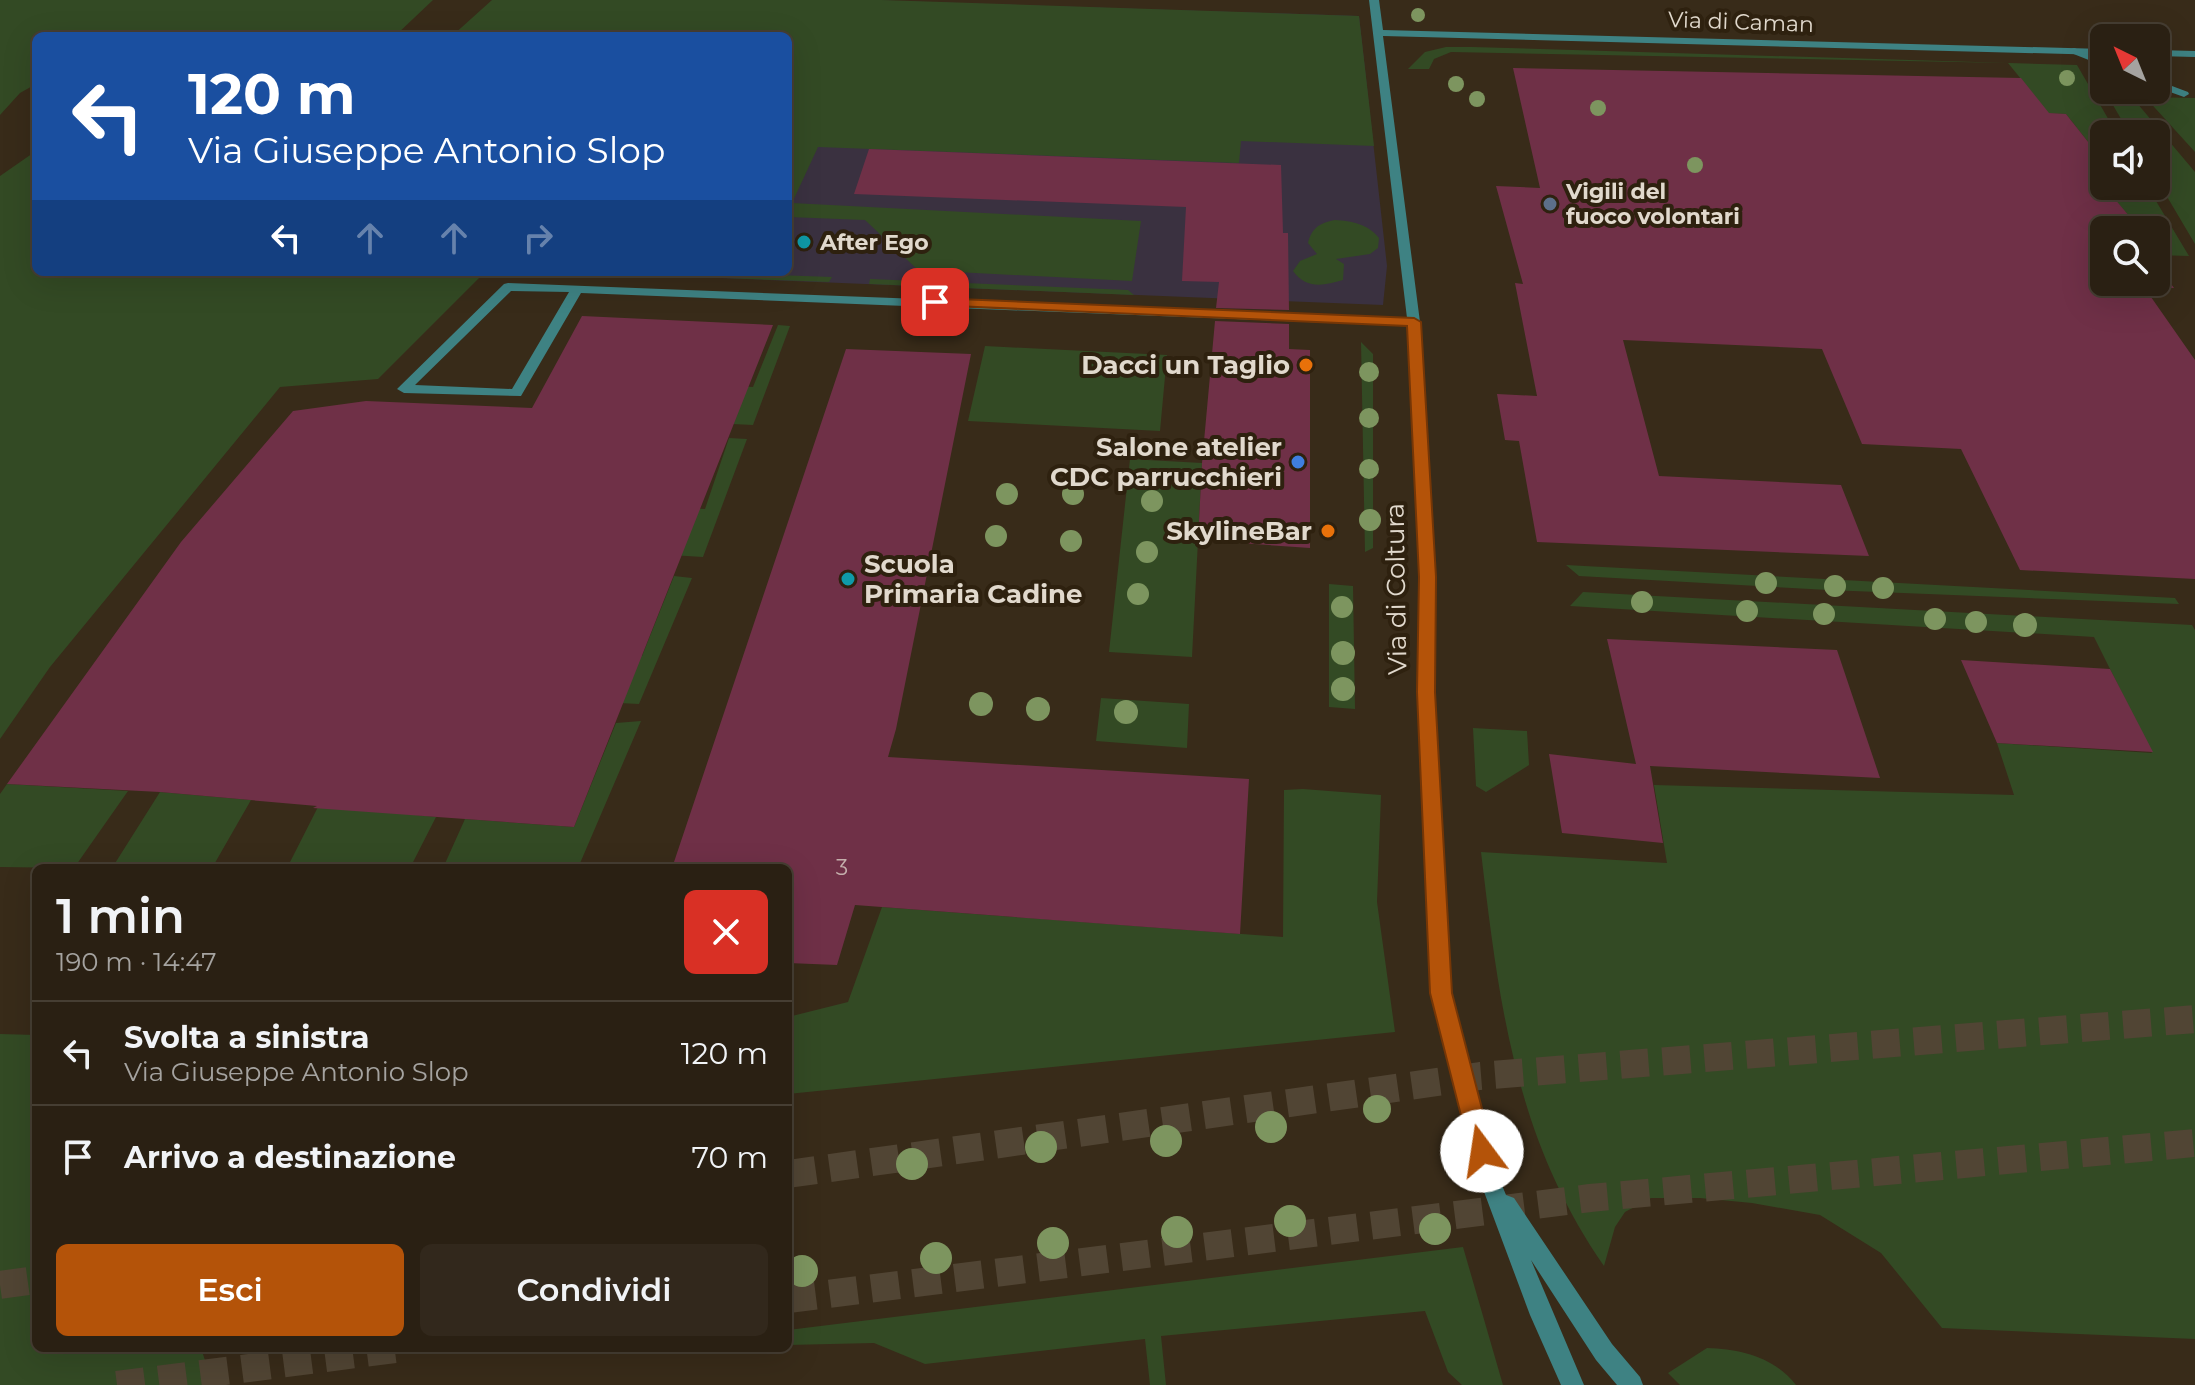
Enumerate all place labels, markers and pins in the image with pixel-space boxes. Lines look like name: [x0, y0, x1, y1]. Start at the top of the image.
place label: Vigili del fuoco volontari: [1565, 178, 1740, 230]
marker: Vigili del fuoco volontari: [1541, 195, 1559, 213]
place label: After Ego: [819, 229, 929, 256]
marker: After Ego: [795, 233, 813, 251]
pin: [901, 268, 969, 336]
place label: Dacci un Taglio: [1081, 349, 1290, 381]
marker: Dacci un Taglio: [1297, 356, 1315, 374]
place label: Salone atelier CDC parrucchieri: [1050, 431, 1282, 493]
marker: Salone atelier CDC parrucchieri: [1289, 453, 1307, 471]
place label: SkylineBar: [1166, 515, 1312, 547]
marker: SkylineBar: [1319, 522, 1337, 540]
place label: Scuola Primaria Cadine: [864, 548, 1083, 610]
marker: Scuola Primaria Cadine: [839, 570, 857, 588]

